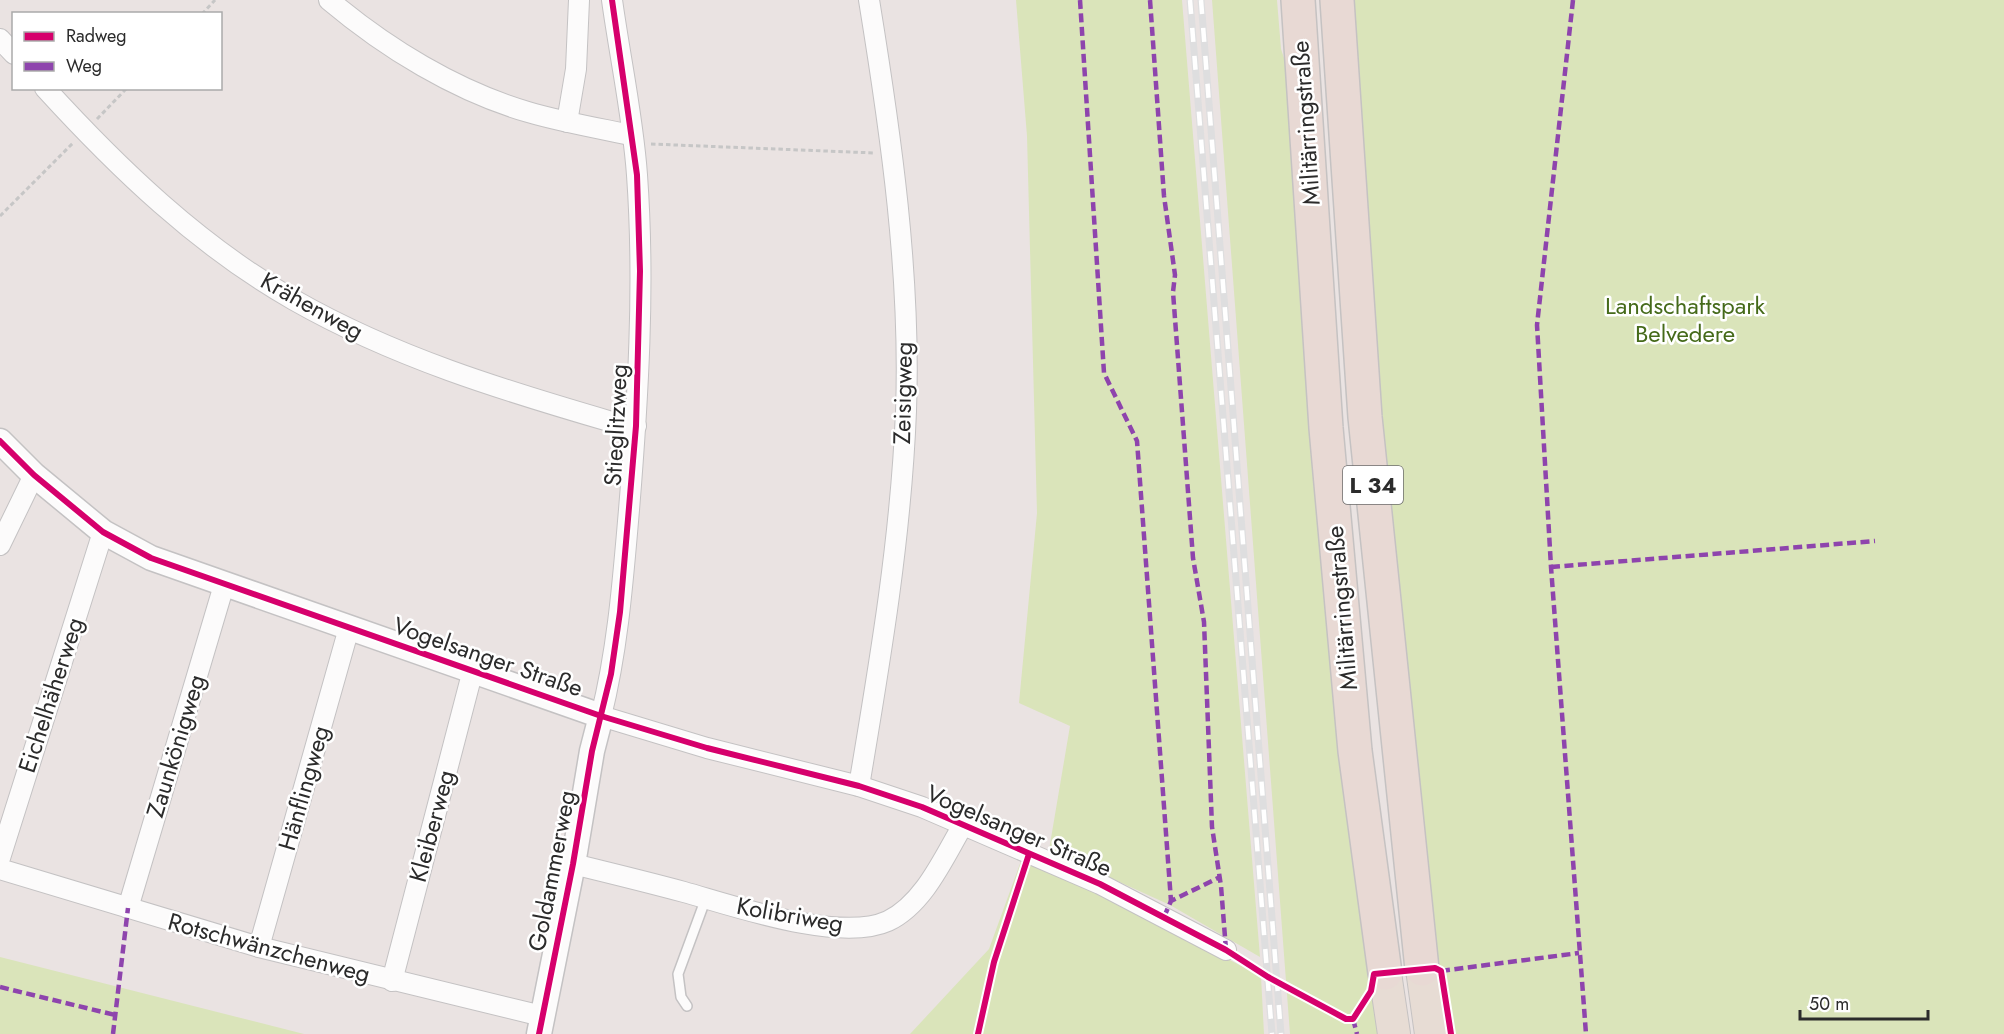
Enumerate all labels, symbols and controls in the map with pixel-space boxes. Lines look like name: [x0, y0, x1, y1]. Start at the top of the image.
legend: [12, 12, 222, 90]
text: Radweg: [66, 23, 127, 49]
street label: Militärringstraße: [1282, 40, 1329, 207]
text: Weg: [66, 53, 102, 79]
street label: Krähenweg: [254, 263, 370, 348]
park label: Landschaftspark Belvedere: [1605, 288, 1766, 351]
street label: Zeisigweg: [884, 341, 921, 445]
street label: Stieglitzweg: [595, 363, 636, 487]
road number: L 34: [1343, 466, 1403, 504]
street label: Militärringstraße: [1317, 524, 1366, 692]
street label: Vogelsanger Straße: [389, 608, 588, 705]
street label: Eichelhäherweg: [9, 613, 92, 777]
street label: Zaunkönigweg: [137, 670, 214, 822]
street label: Hänflingweg: [269, 721, 338, 854]
street label: Kleiberweg: [400, 766, 463, 886]
street label: Vogelsanger Straße: [921, 776, 1117, 885]
street label: Goldammerweg: [519, 787, 584, 954]
street label: Kolibriweg: [734, 888, 846, 941]
street label: Rotschwänzchenweg: [164, 904, 374, 991]
scale bar: [1800, 983, 1928, 1021]
text: 50 m: [1809, 991, 1849, 1017]

